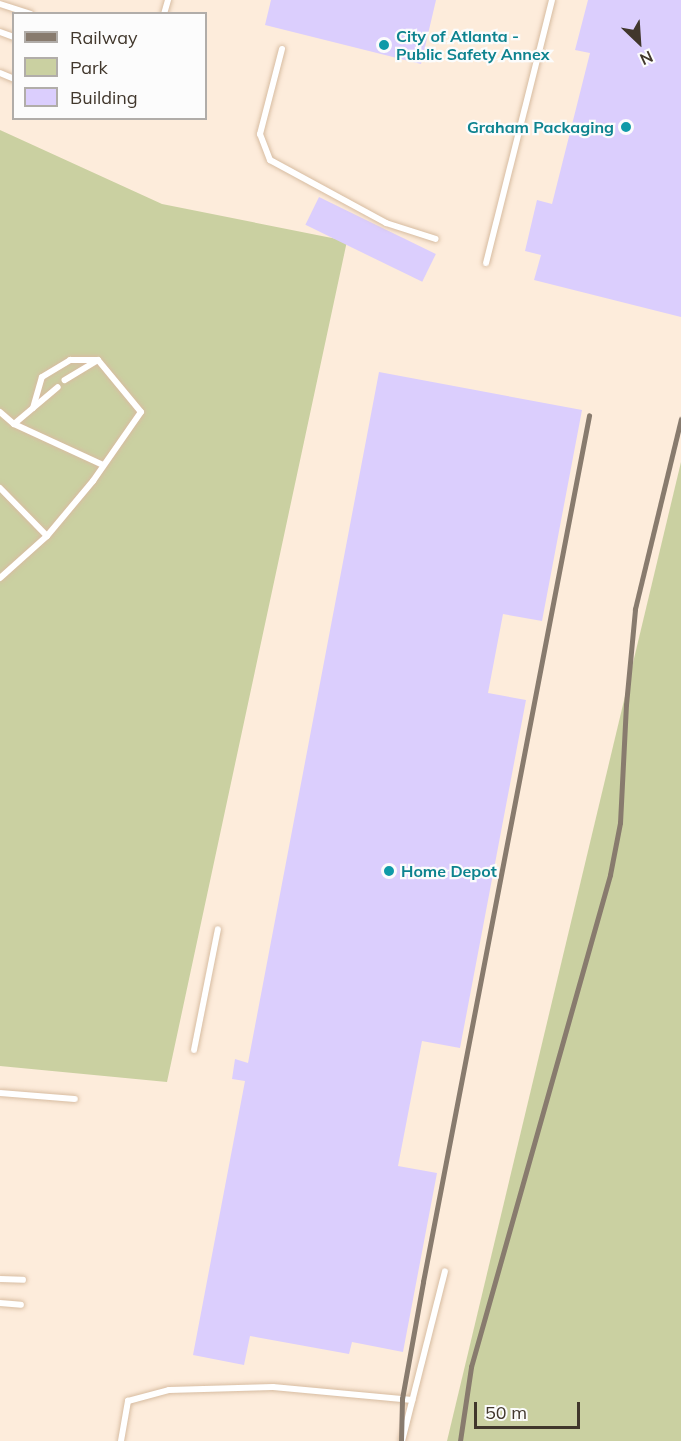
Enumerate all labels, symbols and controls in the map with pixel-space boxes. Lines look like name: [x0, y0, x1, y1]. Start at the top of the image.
legend: [12, 12, 207, 120]
north arrow: [609, 12, 669, 72]
text: Railway: [70, 26, 138, 49]
place label: City of Atlanta - Public Safety Annex: [396, 26, 550, 64]
marker: City of Atlanta - Public Safety Annex: [377, 38, 391, 52]
text: N: [637, 47, 656, 70]
text: Park: [70, 56, 108, 79]
text: Building: [70, 86, 138, 109]
place label: Graham Packaging: [467, 117, 614, 137]
marker: Graham Packaging: [619, 120, 633, 134]
place label: Home Depot: [401, 861, 497, 881]
marker: Home Depot: [382, 864, 396, 878]
scale bar: [477, 1390, 584, 1428]
text: 50 m: [485, 1401, 527, 1424]

